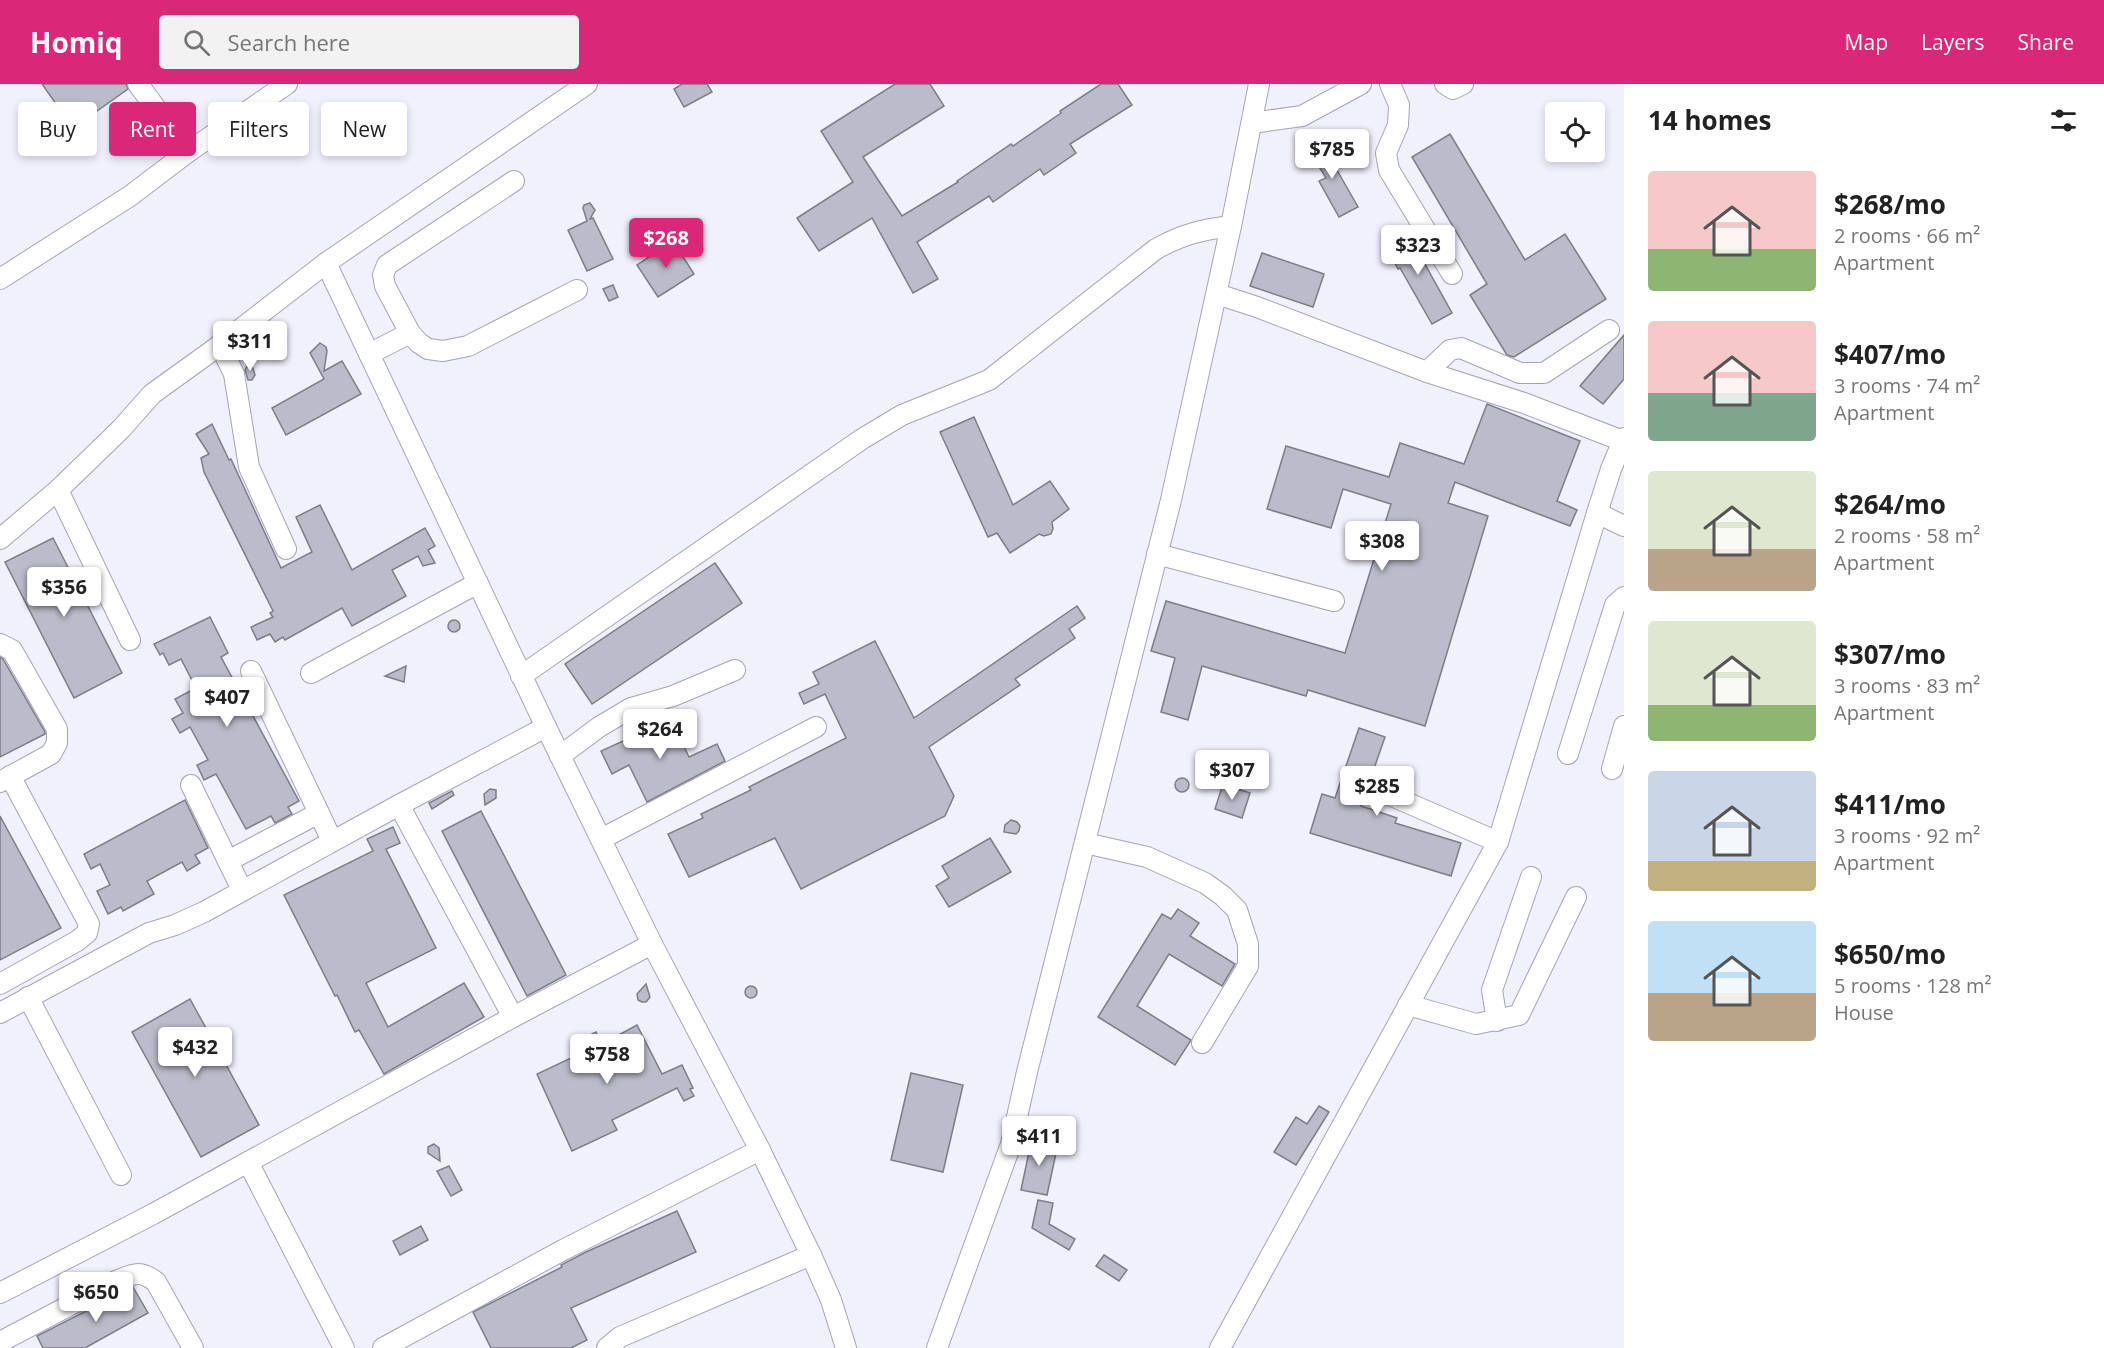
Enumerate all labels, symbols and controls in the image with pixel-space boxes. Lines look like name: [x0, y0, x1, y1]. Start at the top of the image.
search box: [159, 15, 579, 69]
text: Homiq: [30, 23, 123, 61]
icon: search: [180, 26, 213, 59]
text: Search here: [228, 27, 350, 57]
text: Map: [1845, 28, 1888, 56]
text: Layers: [1921, 28, 1985, 56]
text: Share: [2018, 28, 2074, 56]
chip: Buy: [18, 102, 97, 156]
chip: Rent: [109, 102, 196, 156]
chip: Filters: [208, 102, 309, 156]
chip: New: [321, 102, 407, 156]
map controls: [1545, 102, 1605, 162]
button: locate: [1545, 102, 1605, 162]
text: 14 homes: [1648, 102, 1772, 138]
icon: filters: [2047, 104, 2080, 137]
pin: $785: [1296, 129, 1368, 180]
text: $785: [1309, 135, 1355, 162]
text: $268/mo: [1834, 186, 1946, 222]
icon: home: [1696, 195, 1768, 267]
pin: $268: [630, 218, 702, 269]
text: 2 rooms · 66 m²: [1834, 222, 1980, 249]
text: $268: [643, 224, 689, 251]
pin: $323: [1382, 225, 1454, 276]
text: $323: [1395, 231, 1441, 258]
text: Apartment: [1834, 249, 1934, 276]
pin: $311: [214, 321, 286, 372]
text: $311: [227, 327, 273, 354]
text: $407/mo: [1834, 336, 1946, 372]
icon: home: [1696, 345, 1768, 417]
text: 3 rooms · 74 m²: [1834, 372, 1980, 399]
text: Apartment: [1834, 399, 1934, 426]
text: $264/mo: [1834, 486, 1946, 522]
icon: home: [1696, 495, 1768, 567]
pin: $308: [1346, 521, 1418, 572]
text: 2 rooms · 58 m²: [1834, 522, 1980, 549]
text: $308: [1359, 527, 1405, 554]
text: Apartment: [1834, 549, 1934, 576]
pin: $356: [28, 567, 100, 618]
text: $356: [41, 573, 87, 600]
text: $307/mo: [1834, 636, 1946, 672]
icon: home: [1696, 645, 1768, 717]
text: 3 rooms · 83 m²: [1834, 672, 1980, 699]
pin: $407: [191, 677, 263, 728]
text: $407: [204, 683, 250, 710]
text: Apartment: [1834, 699, 1934, 726]
pin: $264: [624, 709, 696, 760]
text: $264: [637, 715, 683, 742]
pin: $307: [1196, 750, 1268, 801]
text: $307: [1209, 756, 1255, 783]
pin: $285: [1341, 766, 1413, 817]
text: $285: [1354, 772, 1400, 799]
text: $411/mo: [1834, 786, 1946, 822]
icon: home: [1696, 795, 1768, 867]
text: 3 rooms · 92 m²: [1834, 822, 1980, 849]
text: Apartment: [1834, 849, 1934, 876]
text: $650/mo: [1834, 936, 1946, 972]
icon: home: [1696, 945, 1768, 1017]
text: 5 rooms · 128 m²: [1834, 972, 1992, 999]
text: House: [1834, 999, 1894, 1026]
pin: $432: [159, 1027, 231, 1078]
text: $432: [172, 1033, 218, 1060]
pin: $758: [571, 1034, 643, 1085]
text: $758: [584, 1040, 630, 1067]
pin: $411: [1003, 1116, 1075, 1167]
text: $411: [1016, 1122, 1062, 1149]
pin: $650: [60, 1272, 132, 1323]
text: $650: [73, 1278, 119, 1305]

